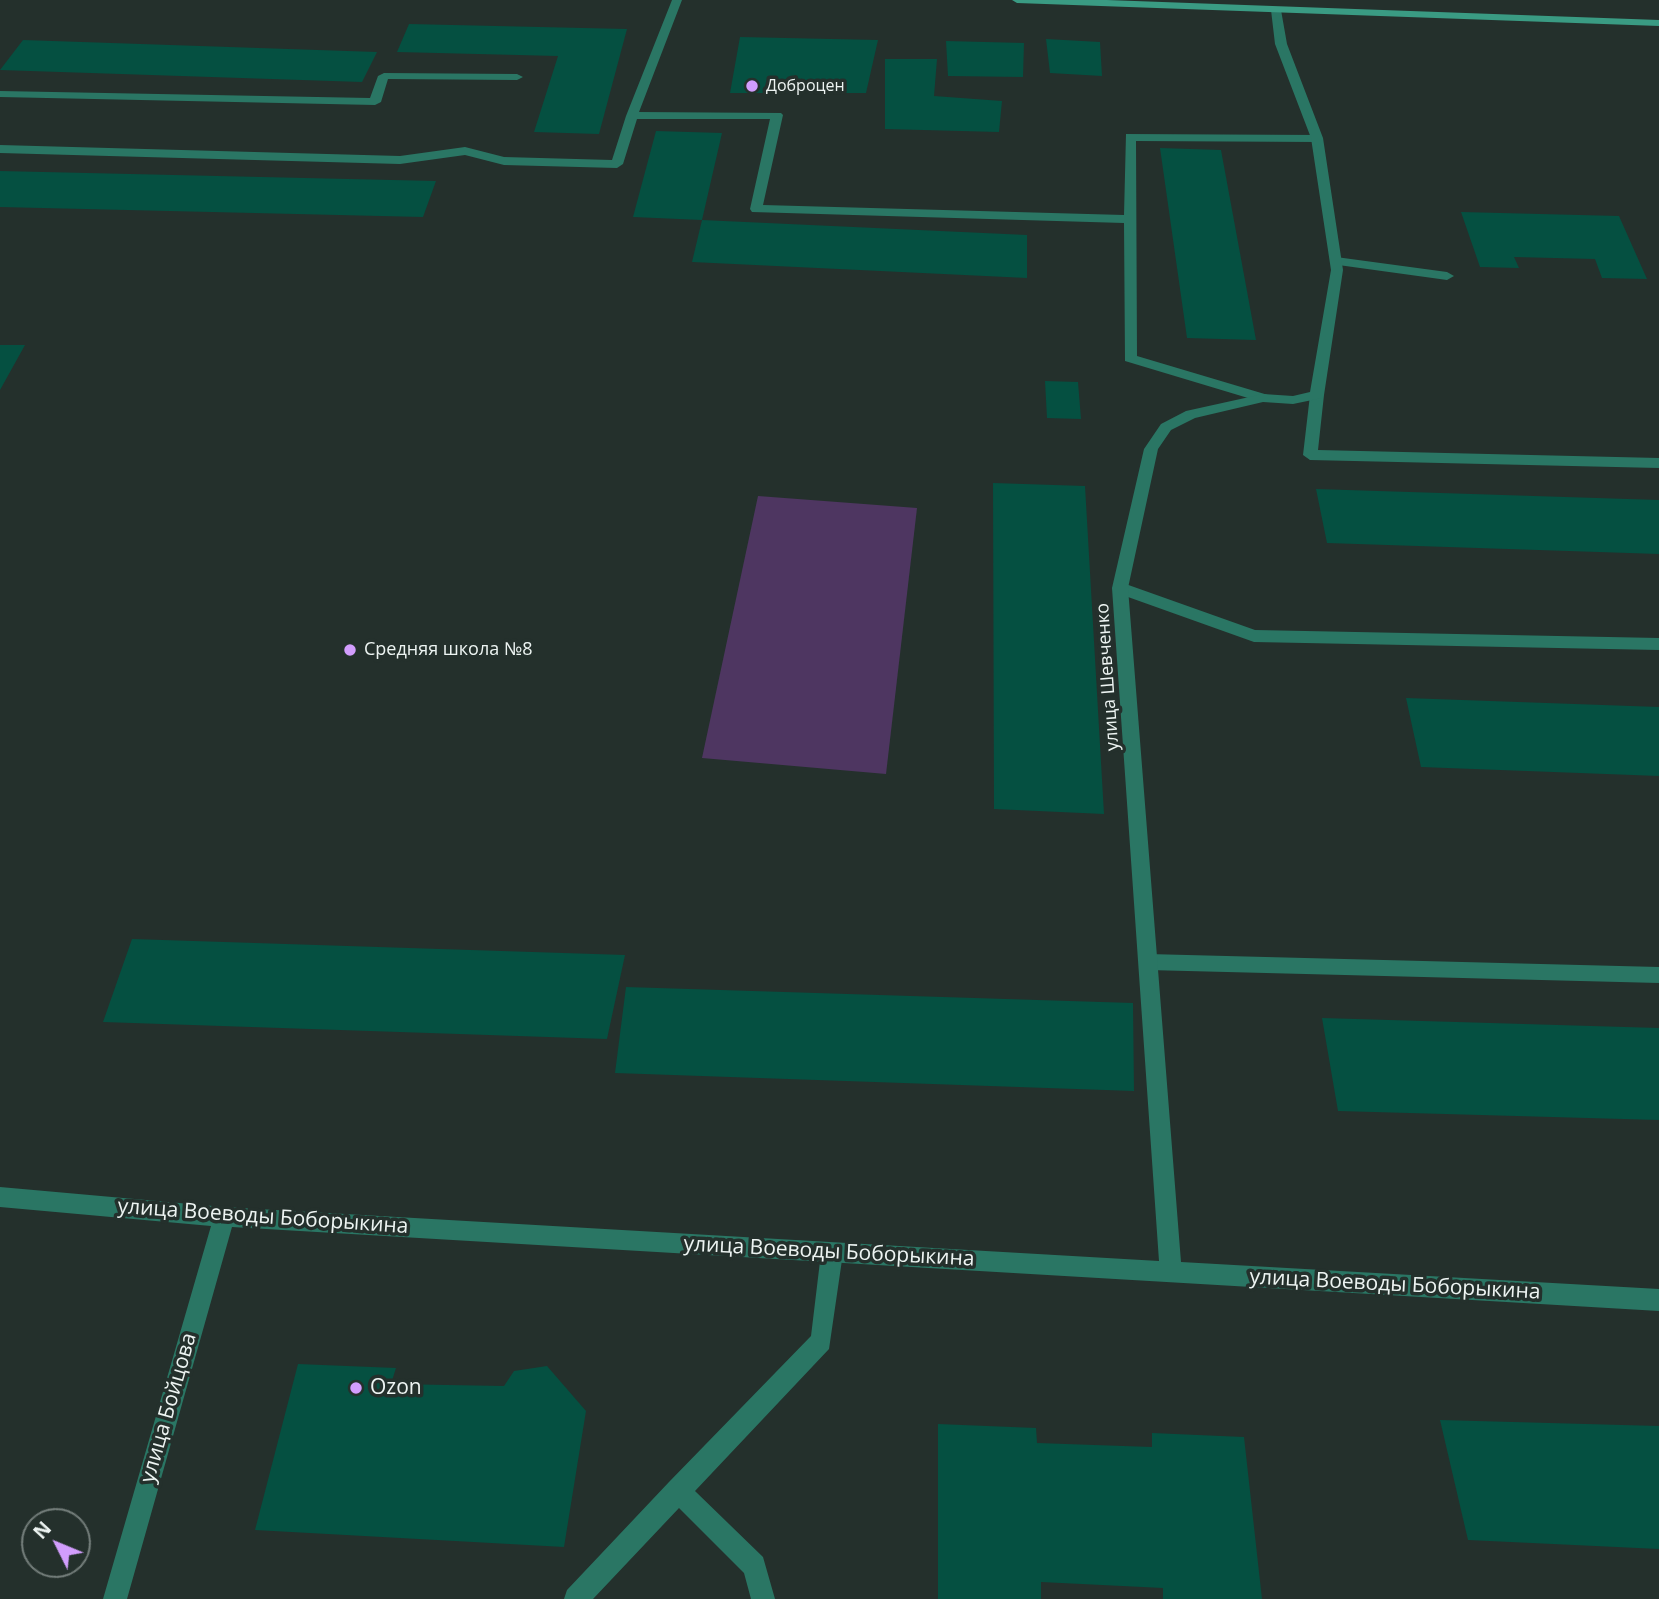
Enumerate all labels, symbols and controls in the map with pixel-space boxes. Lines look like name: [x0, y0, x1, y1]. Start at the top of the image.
place label: Доброцен: [766, 76, 845, 96]
marker: Доброцен: [744, 78, 760, 94]
street label: улица Шевченко: [1092, 602, 1124, 752]
place label: Средняя школа №8: [364, 639, 533, 661]
marker: Средняя школа №8: [342, 642, 358, 658]
street label: улица Воеводы Боборыкина: [117, 1194, 409, 1240]
street label: улица Воеводы Боборыкина: [683, 1232, 975, 1272]
street label: улица Воеводы Боборыкина: [1249, 1265, 1541, 1305]
street label: улица Бойцова: [136, 1330, 202, 1486]
place label: Ozon: [370, 1375, 422, 1401]
marker: Ozon: [348, 1380, 364, 1396]
north arrow: [21, 1508, 91, 1578]
text: N: [27, 1516, 57, 1545]

